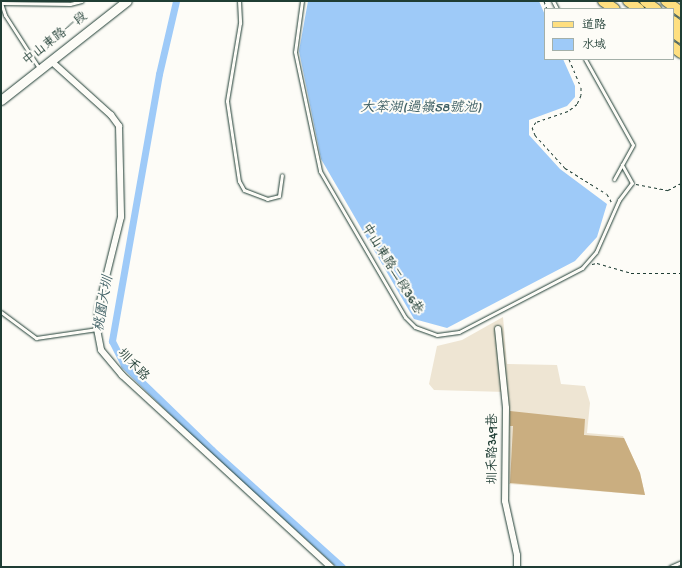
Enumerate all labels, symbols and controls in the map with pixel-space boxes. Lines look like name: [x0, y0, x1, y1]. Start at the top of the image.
legend: [544, 8, 674, 60]
street label: 中山東路一段: [20, 10, 92, 70]
text: 道路: [582, 19, 606, 33]
text: 水域: [582, 39, 606, 53]
water label: 大笨湖(過嶺58號池): [361, 101, 481, 117]
street label: 中山東路二段36巷: [357, 222, 425, 318]
water label: 桃園大圳: [92, 275, 118, 333]
street label: 圳禾路: [113, 347, 151, 385]
street label: 圳禾路349巷: [486, 413, 502, 485]

